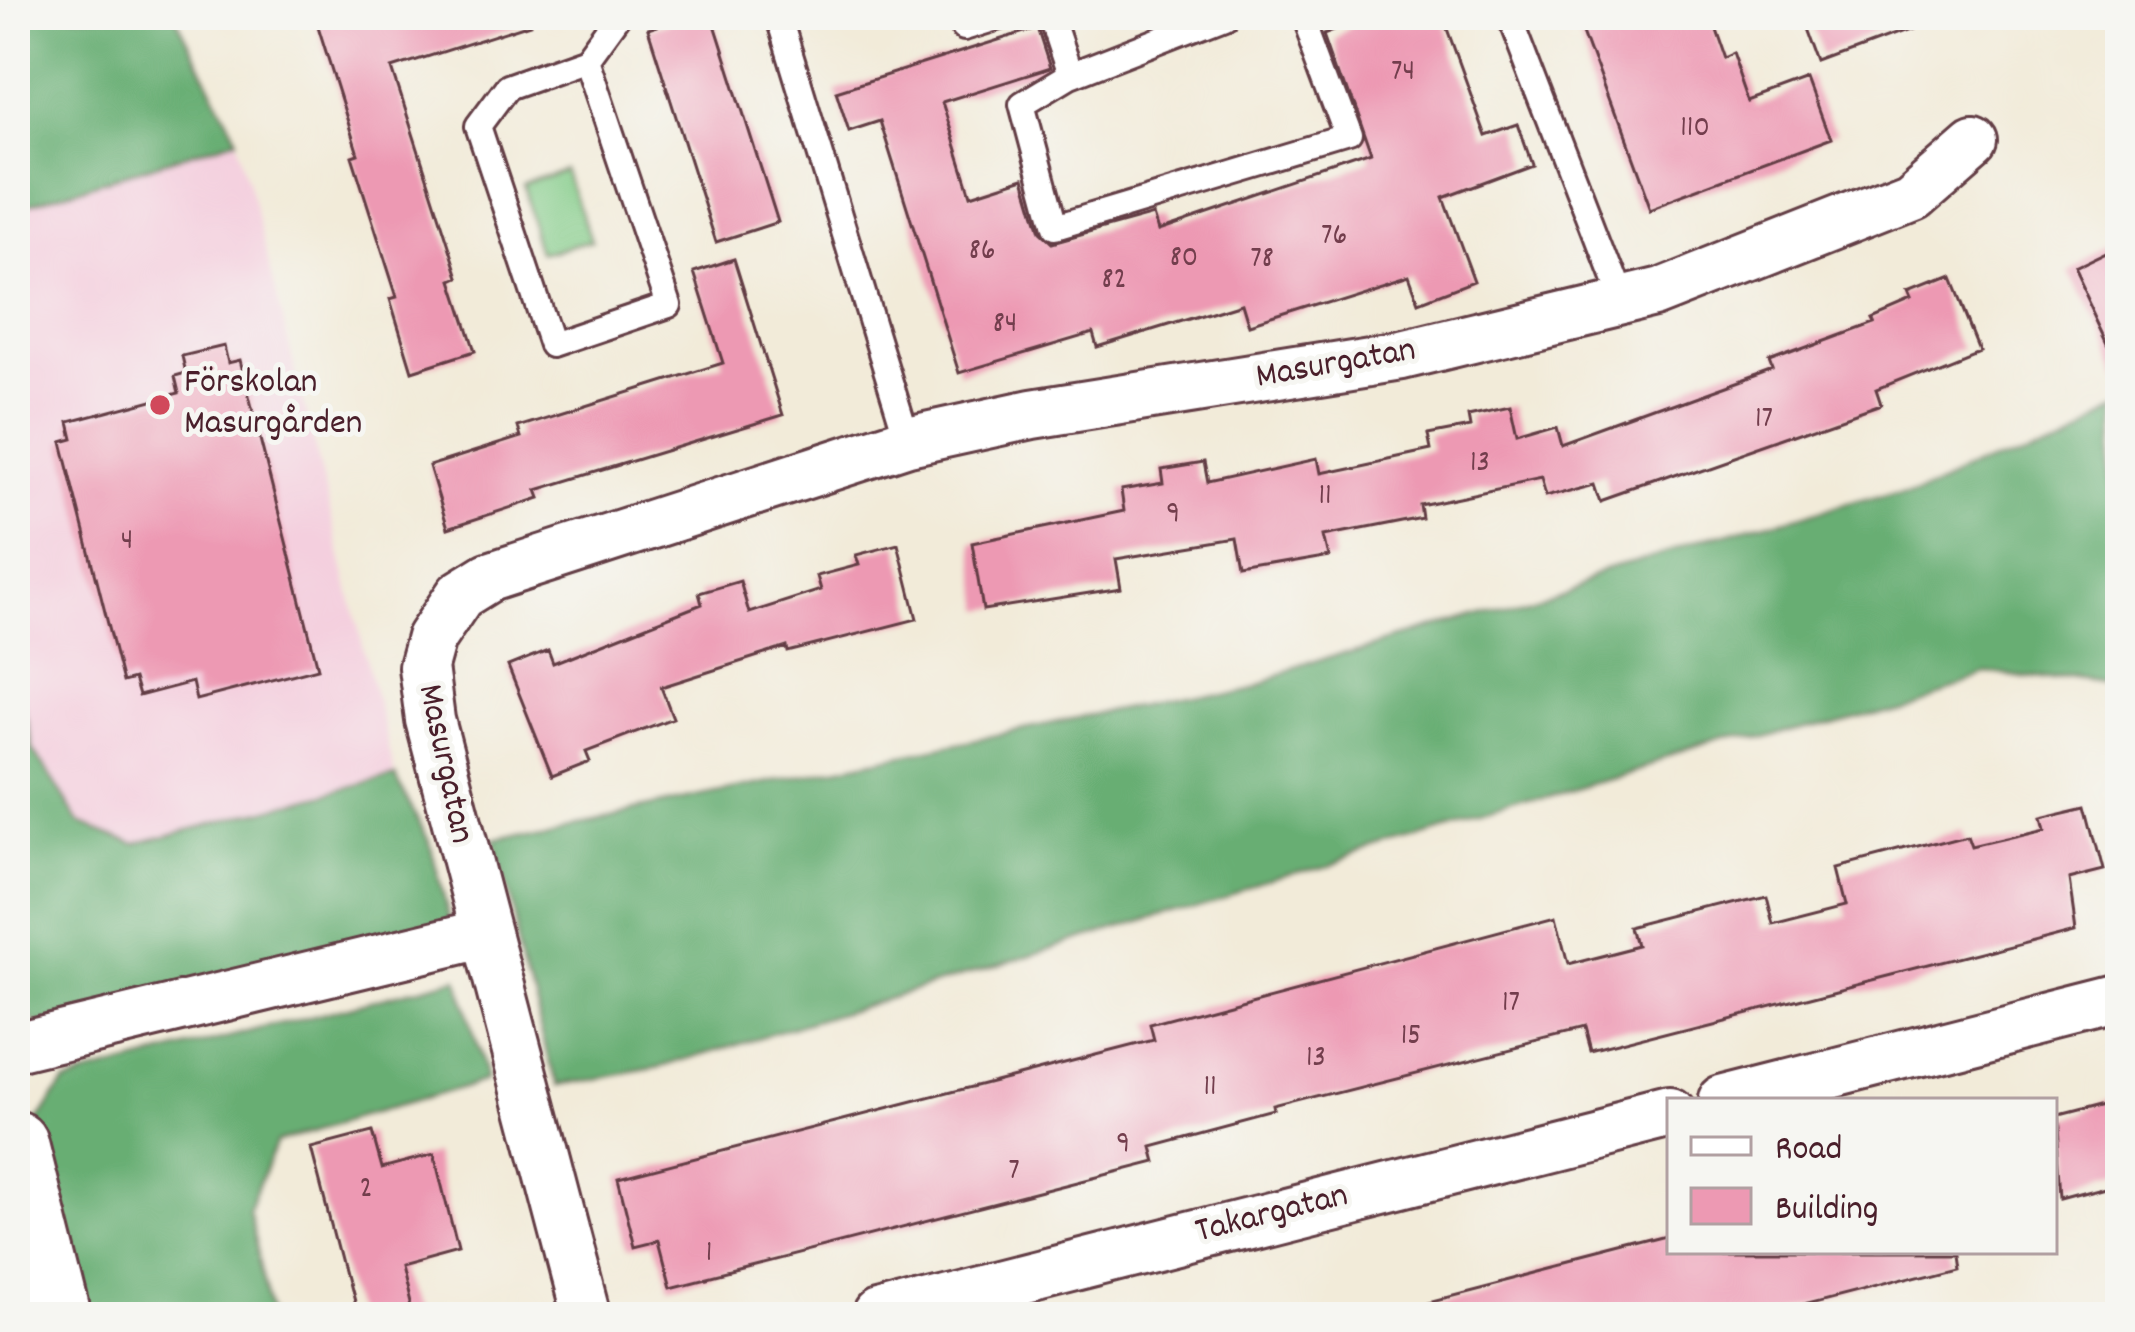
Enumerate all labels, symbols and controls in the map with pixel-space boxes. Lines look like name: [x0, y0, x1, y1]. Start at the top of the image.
house number: 74: [1391, 52, 1415, 95]
house number: 110: [1680, 108, 1710, 151]
house number: 76: [1321, 216, 1347, 259]
house number: 86: [969, 231, 995, 274]
house number: 80: [1170, 238, 1198, 281]
house number: 78: [1250, 239, 1274, 282]
house number: 82: [1101, 260, 1127, 303]
house number: 84: [993, 304, 1017, 347]
street label: Masurgatan: [1252, 325, 1420, 405]
place label: Förskolan Masurgården: [184, 358, 362, 451]
marker: Förskolan Masurgården: [147, 392, 173, 418]
house number: 17: [1755, 399, 1773, 442]
house number: 13: [1470, 443, 1490, 486]
house number: 11: [1318, 476, 1332, 519]
house number: 9: [1166, 494, 1180, 537]
house number: 4: [121, 521, 133, 564]
street label: Masurgatan: [402, 680, 486, 848]
house number: 17: [1502, 983, 1520, 1026]
house number: 15: [1401, 1016, 1421, 1059]
house number: 13: [1306, 1038, 1326, 1081]
house number: 11: [1203, 1067, 1217, 1110]
legend: [1667, 1098, 2057, 1254]
house number: 9: [1116, 1124, 1130, 1167]
text: Road: [1775, 1125, 1842, 1177]
house number: 7: [1008, 1151, 1020, 1194]
house number: 2: [359, 1169, 373, 1212]
street label: Takargatan: [1190, 1171, 1354, 1259]
text: Building: [1775, 1185, 1879, 1237]
house number: 1: [706, 1233, 712, 1276]

